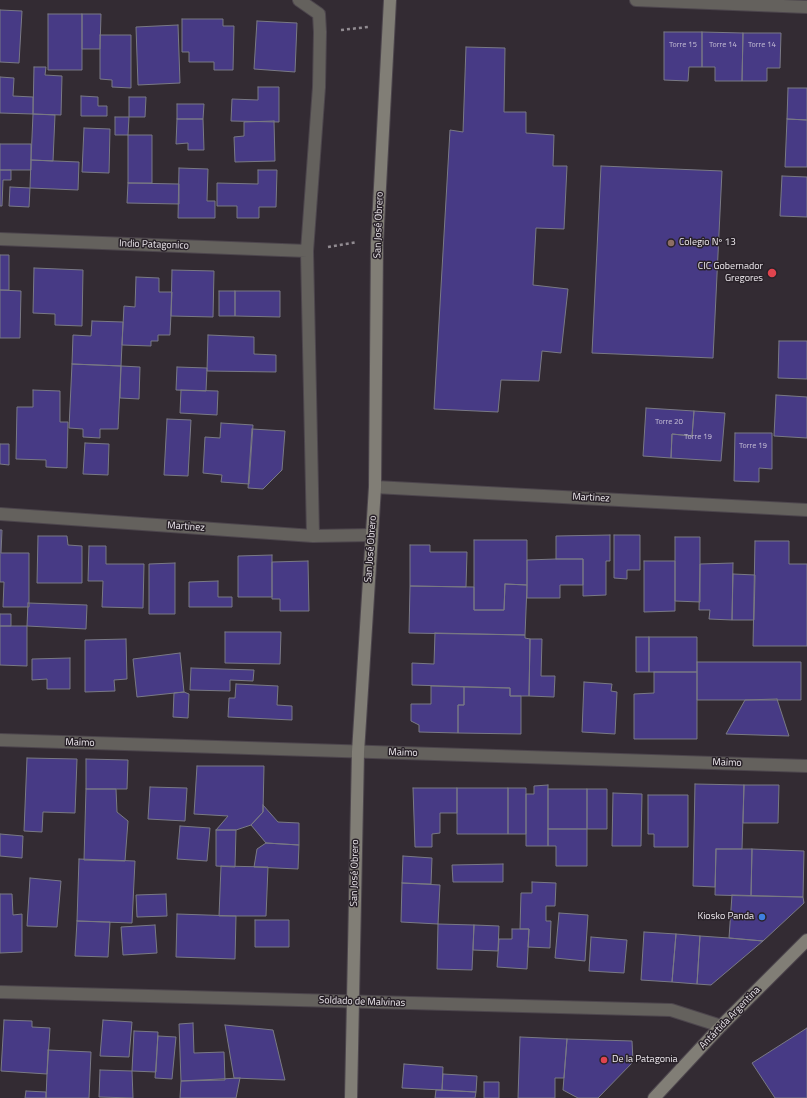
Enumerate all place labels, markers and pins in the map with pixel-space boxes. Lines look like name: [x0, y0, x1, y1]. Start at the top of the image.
place label: Colegio Nº 13: [679, 237, 736, 249]
marker: Colegio Nº 13: [666, 238, 676, 248]
place label: CIC Gobernador Gregores: [698, 261, 763, 284]
marker: CIC Gobernador Gregores: [766, 267, 778, 279]
place label: Kiosko Panda: [697, 911, 754, 923]
marker: Kiosko Panda: [757, 912, 767, 922]
place label: De la Patagonia: [612, 1054, 678, 1066]
marker: De la Patagonia: [599, 1055, 609, 1065]

